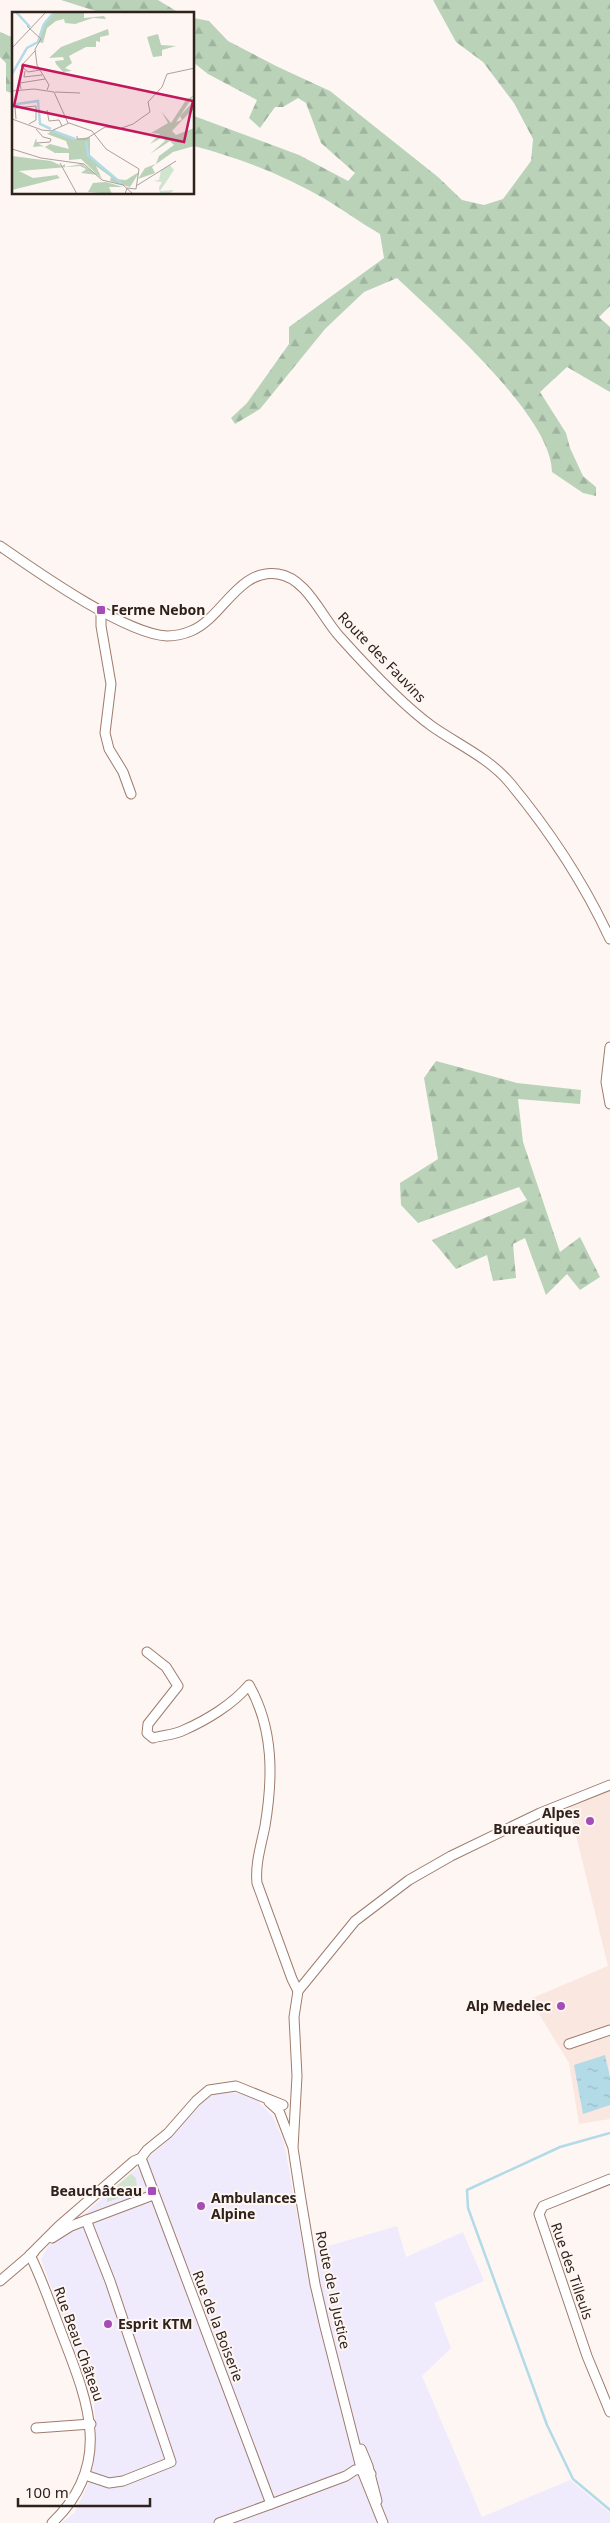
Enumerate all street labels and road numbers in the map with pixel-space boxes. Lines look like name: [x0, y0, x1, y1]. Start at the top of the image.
street label: Route des Fauvins: [334, 607, 431, 706]
street label: Rue des Tilleuls: [547, 2220, 598, 2322]
street label: Route de la Justice: [312, 2229, 355, 2351]
street label: Rue de la Boiserie: [189, 2268, 248, 2384]
street label: Rue Beau Château: [50, 2284, 109, 2404]

